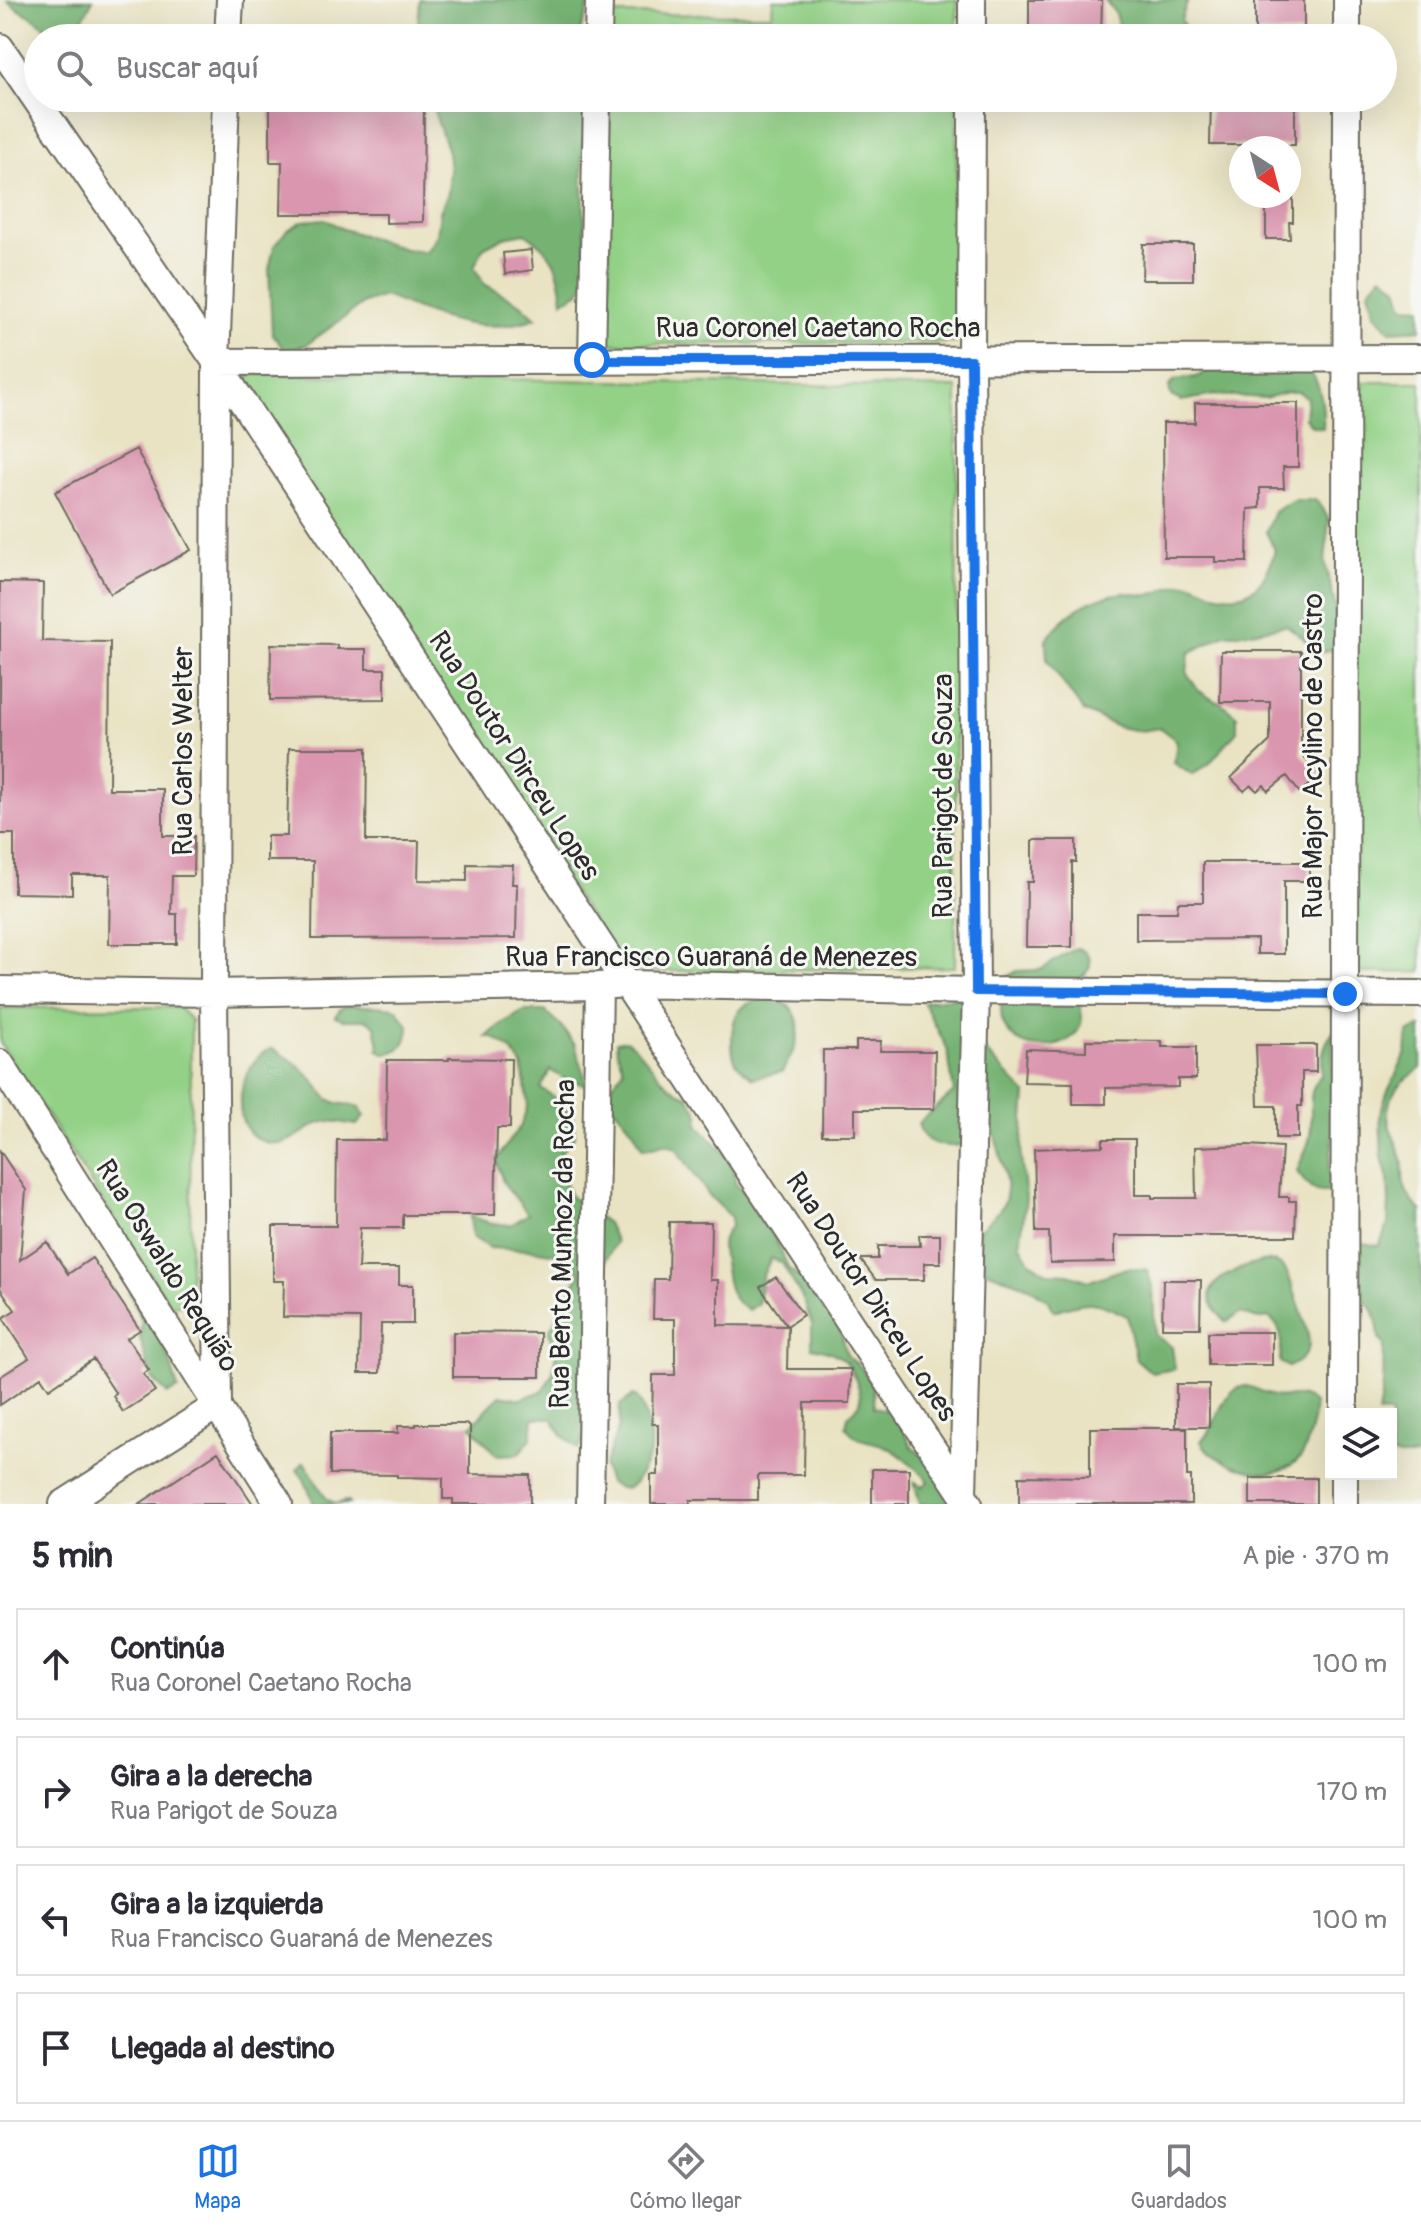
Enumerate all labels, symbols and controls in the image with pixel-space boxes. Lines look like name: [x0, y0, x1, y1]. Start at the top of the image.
search box: [24, 24, 1397, 112]
icon: search: [52, 46, 96, 90]
text: Buscar aquí: [116, 50, 259, 87]
north arrow: [1229, 136, 1301, 208]
street label: Rua Coronel Caetano Rocha: [656, 311, 981, 346]
route start: [574, 342, 610, 378]
street label: Rua Major Acylino de Castro: [1296, 593, 1331, 919]
street label: Rua Doutor Dirceu Lopes: [420, 625, 608, 887]
street label: Rua Carlos Welter: [166, 646, 201, 856]
street label: Rua Parigot de Souza: [926, 673, 961, 919]
street label: Rua Francisco Guaraná de Menezes: [505, 940, 917, 975]
route end: [1327, 976, 1363, 1012]
street label: Rua Bento Munhoz da Rocha: [543, 1079, 583, 1409]
street label: Rua Oswaldo Requião: [87, 1153, 247, 1379]
street label: Rua Doutor Dirceu Lopes: [777, 1166, 965, 1428]
map controls: [1325, 1408, 1397, 1480]
button: layers: [1325, 1408, 1397, 1480]
text: 5 min: [32, 1535, 113, 1578]
text: A pie · 370 m: [1242, 1540, 1389, 1572]
text: Continúa: [110, 1630, 225, 1667]
icon: ahead: [34, 1642, 78, 1686]
text: 100 m: [1313, 1648, 1387, 1680]
text: Rua Coronel Caetano Rocha: [110, 1667, 412, 1699]
text: Gira a la derecha: [110, 1758, 312, 1795]
icon: right: [34, 1770, 78, 1814]
text: 170 m: [1317, 1776, 1387, 1808]
text: Rua Parigot de Souza: [110, 1795, 338, 1827]
text: Gira a la izquierda: [110, 1886, 323, 1923]
icon: left: [34, 1898, 78, 1942]
text: 100 m: [1313, 1904, 1387, 1936]
text: Rua Francisco Guaraná de Menezes: [110, 1923, 493, 1955]
icon: arrive: [34, 2026, 78, 2070]
text: Llegada al destino: [110, 2030, 335, 2067]
tab: Mapa: [194, 2139, 241, 2215]
tab: Cómo llegar: [630, 2139, 742, 2215]
tab: Guardados: [1130, 2139, 1227, 2215]

